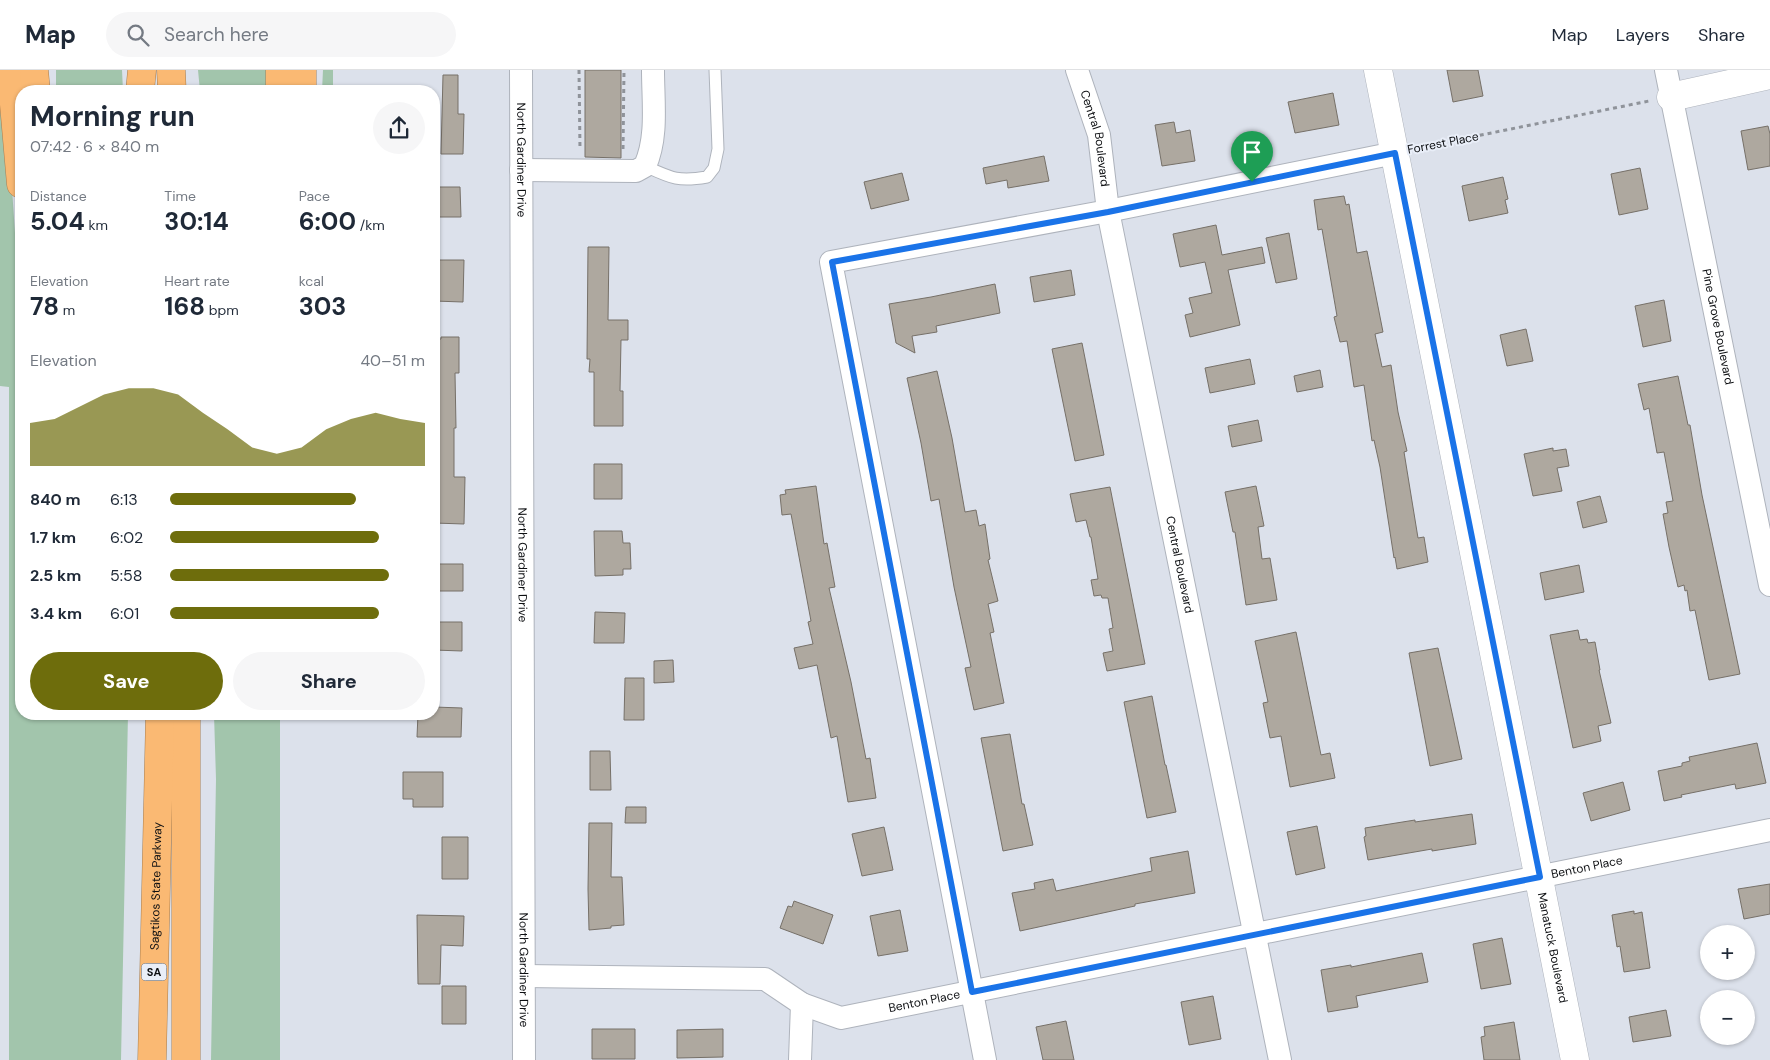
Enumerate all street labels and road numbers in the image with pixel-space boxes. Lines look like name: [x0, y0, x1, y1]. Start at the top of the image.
street label: Central Boulevard: [1076, 88, 1113, 187]
street label: North Gardiner Drive: [513, 103, 529, 218]
street label: Forrest Place: [1406, 128, 1480, 158]
street label: Pine Grove Boulevard: [1698, 267, 1737, 386]
street label: North Gardiner Drive: [514, 508, 531, 623]
street label: Central Boulevard: [1162, 515, 1197, 615]
street label: Sagtikos State Parkway: [147, 821, 166, 950]
street label: Benton Place: [1550, 852, 1624, 882]
street label: Manatuck Boulevard: [1534, 891, 1571, 1005]
street label: North Gardiner Drive: [516, 913, 532, 1028]
road number: SA: [142, 964, 166, 980]
street label: Benton Place: [887, 986, 962, 1016]

